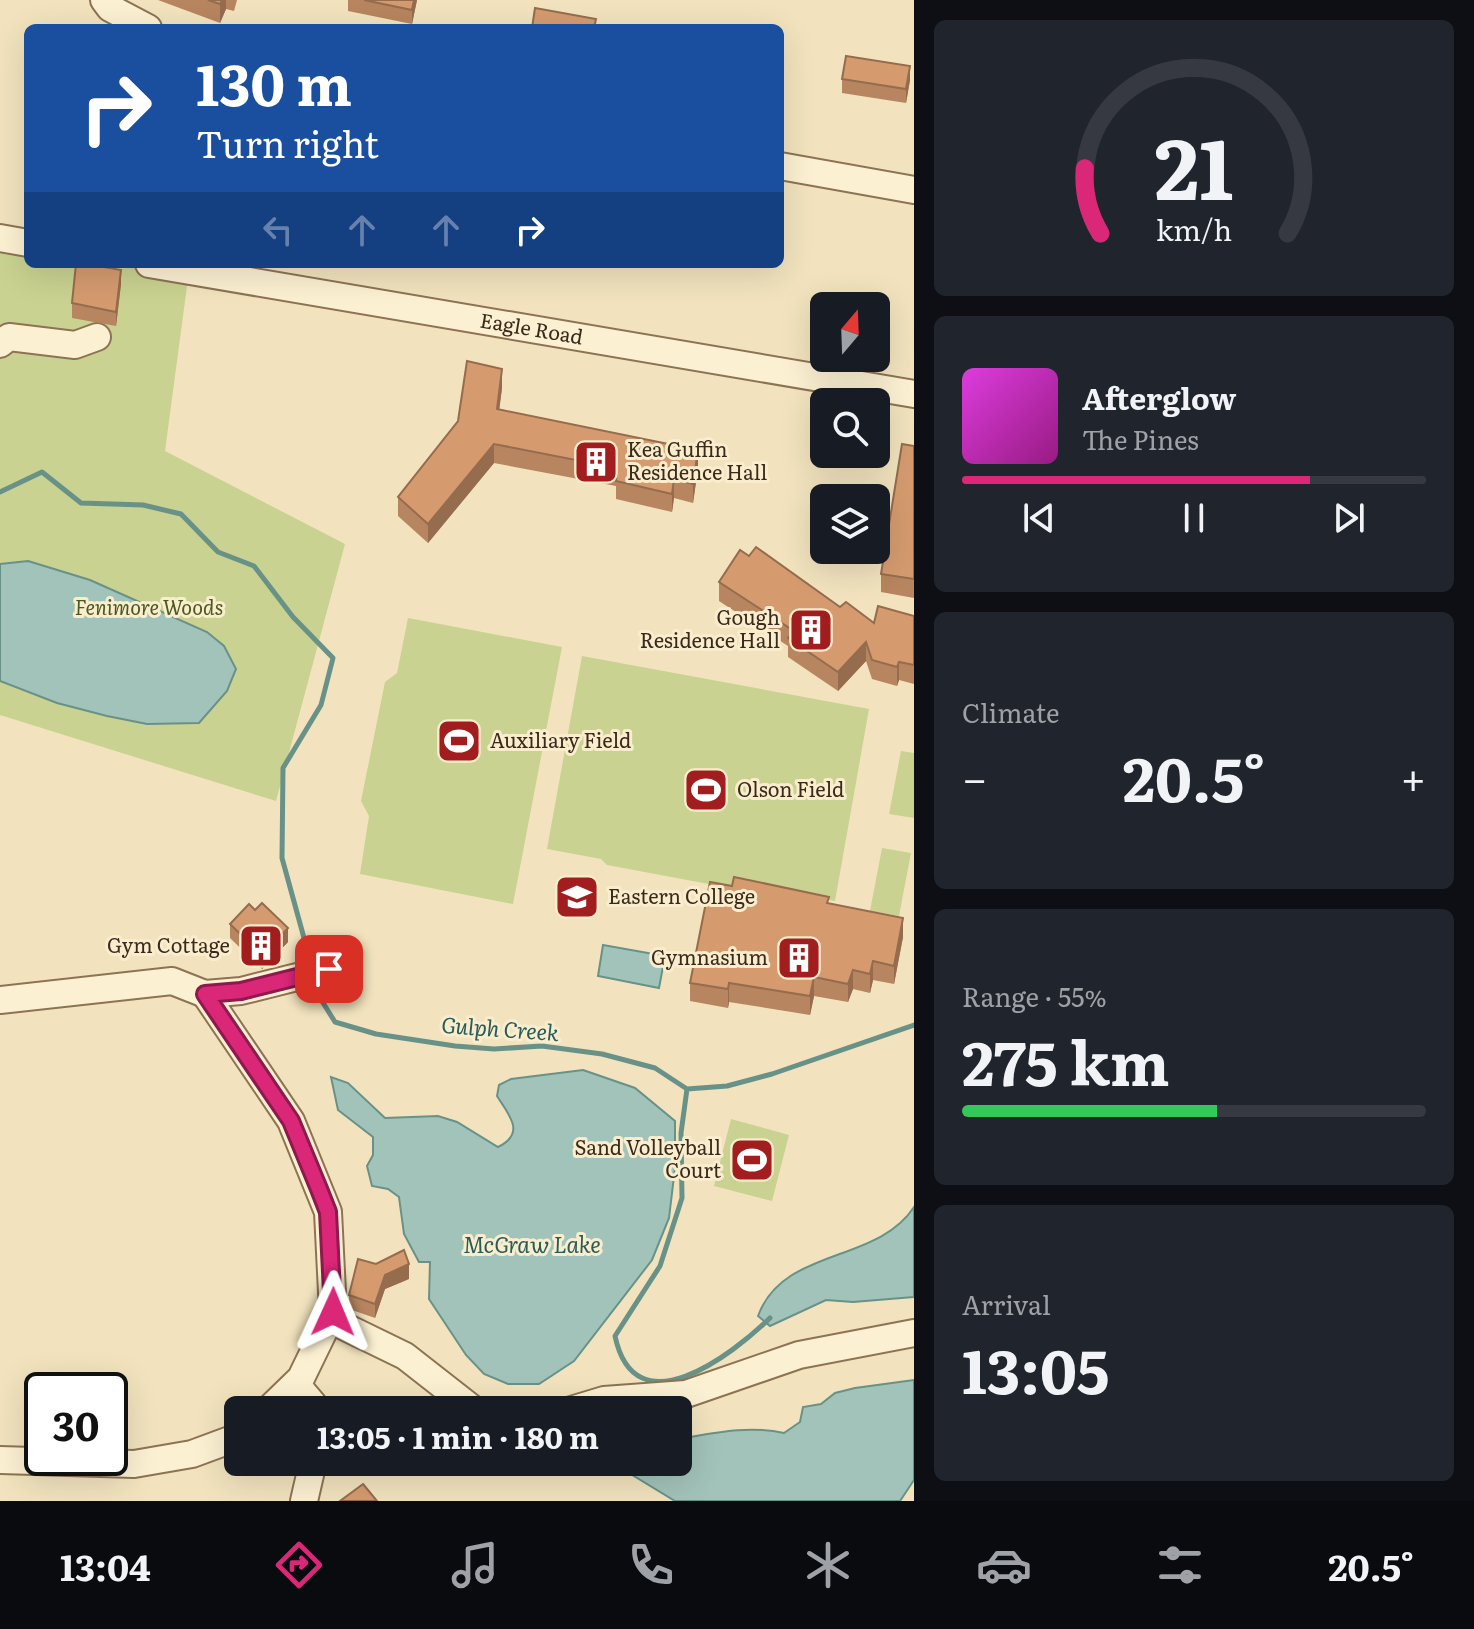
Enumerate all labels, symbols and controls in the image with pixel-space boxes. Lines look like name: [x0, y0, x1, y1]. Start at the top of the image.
text: 130 m: [196, 40, 352, 123]
icon: right: [64, 56, 168, 160]
text: 21: [1154, 102, 1234, 226]
text: Turn right: [196, 116, 379, 169]
text: km/h: [1156, 207, 1232, 250]
icon: left: [256, 208, 300, 252]
icon: ahead: [340, 208, 384, 252]
icon: ahead: [424, 208, 468, 252]
icon: right: [508, 208, 552, 252]
north arrow: [810, 292, 890, 372]
map controls: [810, 292, 890, 564]
street label: Eagle Road: [478, 304, 586, 351]
text: Afterglow: [1082, 375, 1236, 419]
button: search: [810, 388, 890, 468]
text: The Pines: [1082, 419, 1199, 458]
place label: Kea Guffin Residence Hall: [627, 433, 768, 486]
building icon: Kea Guffin Residence Hall: [572, 438, 620, 486]
button: layers: [810, 484, 890, 564]
icon: previous: [1017, 496, 1061, 540]
icon: pause: [1172, 496, 1216, 540]
icon: next: [1327, 496, 1371, 540]
park label: Fenimore Woods: [75, 591, 223, 621]
place label: Gough Residence Hall: [640, 601, 780, 654]
building icon: Gough Residence Hall: [787, 606, 835, 654]
text: Climate: [962, 692, 1060, 731]
sports icon: Auxiliary Field: [435, 717, 483, 765]
place label: Auxiliary Field: [490, 724, 631, 754]
text: 20.5°: [1123, 731, 1265, 820]
text: −: [962, 743, 988, 809]
text: +: [1400, 743, 1426, 809]
sports icon: Olson Field: [682, 766, 730, 814]
place label: Olson Field: [737, 773, 844, 803]
school or university icon: Eastern College: [553, 873, 601, 921]
place label: Eastern College: [608, 880, 755, 910]
building icon: Gym Cottage: [237, 922, 285, 970]
place label: Gym Cottage: [107, 929, 230, 959]
building icon: Gymnasium: [775, 934, 823, 982]
pin: [295, 935, 363, 1003]
place label: Gymnasium: [651, 941, 768, 971]
icon: arrive: [307, 947, 351, 991]
text: Range · 55%: [962, 976, 1107, 1015]
water label: Gulph Creek: [440, 1007, 560, 1048]
text: 275 km: [962, 1015, 1170, 1104]
place label: Sand Volleyball Court: [574, 1131, 721, 1184]
sports icon: Sand Volleyball Court: [728, 1136, 776, 1184]
water label: McGraw Lake: [463, 1227, 601, 1260]
position arrow: [291, 1270, 375, 1354]
text: Arrival: [962, 1284, 1051, 1323]
text: 13:05: [962, 1323, 1109, 1412]
speed limit sign: 30: [24, 1372, 128, 1476]
text: 13:05 · 1 min · 180 m: [317, 1414, 599, 1458]
icon: directions: [271, 1537, 327, 1593]
icon: music: [447, 1537, 503, 1593]
icon: phone: [623, 1537, 679, 1593]
icon: climate: [800, 1537, 856, 1593]
icon: car: [976, 1537, 1032, 1593]
icon: filters: [1152, 1537, 1208, 1593]
text: 13:04: [60, 1539, 151, 1592]
text: 20.5°: [1328, 1539, 1414, 1592]

